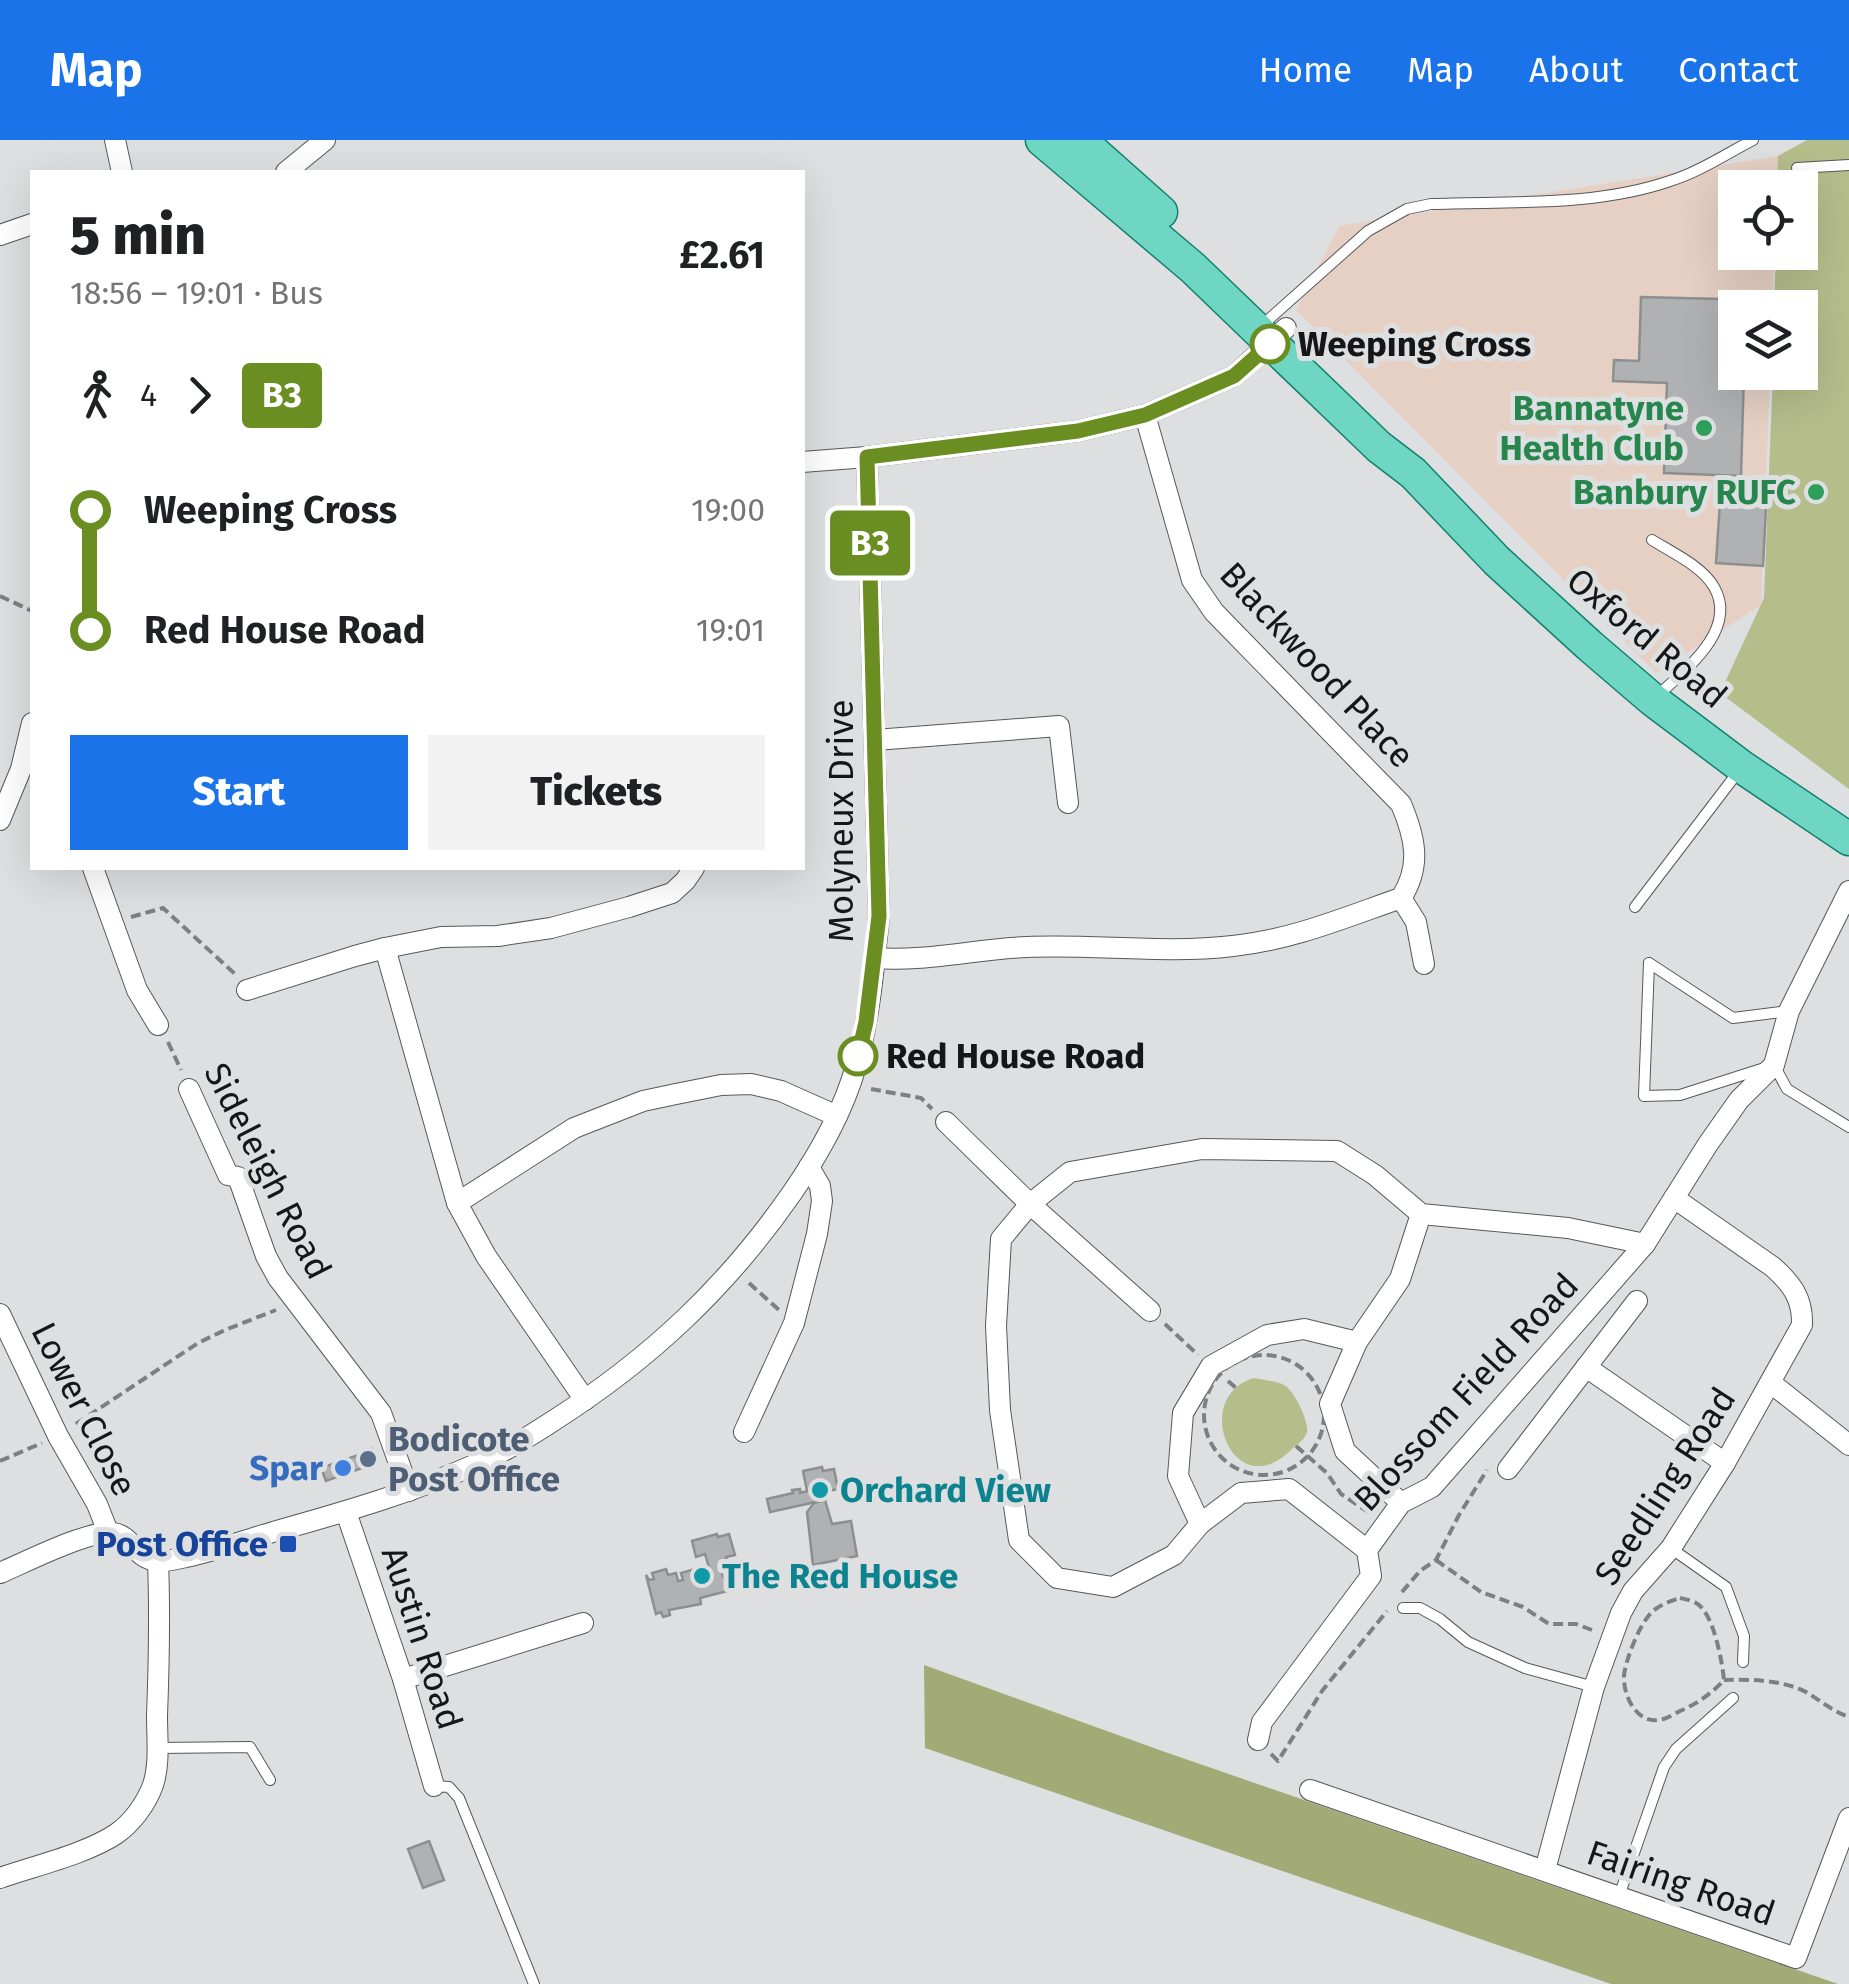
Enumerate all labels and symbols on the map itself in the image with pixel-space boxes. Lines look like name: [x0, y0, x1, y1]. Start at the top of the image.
place label: Weeping Cross: [1298, 323, 1531, 365]
marker: Weeping Cross: [1251, 325, 1289, 363]
place label: Bannatyne Health Club: [1499, 387, 1684, 469]
marker: Bannatyne Health Club: [1693, 417, 1715, 439]
place label: Banbury RUFC: [1573, 471, 1796, 513]
marker: Banbury RUFC: [1805, 481, 1827, 503]
line badge: B3: [825, 510, 915, 576]
street label: Blackwood Place: [1211, 554, 1423, 776]
street label: Oxford Road: [1558, 559, 1736, 717]
street label: Molyneux Drive: [820, 699, 862, 943]
place label: Red House Road: [886, 1035, 1145, 1077]
marker: Red House Road: [839, 1037, 877, 1075]
street label: Sideleigh Road: [196, 1056, 340, 1286]
street label: Blossom Field Road: [1345, 1264, 1587, 1520]
street label: Lower Close: [22, 1315, 146, 1503]
street label: Seedling Road: [1586, 1379, 1744, 1593]
place label: Bodicote Post Office: [388, 1418, 560, 1500]
place label: Spar: [249, 1447, 324, 1489]
marker: Bodicote Post Office: [357, 1448, 379, 1470]
marker: Spar: [332, 1457, 354, 1479]
place label: Orchard View: [840, 1469, 1052, 1511]
marker: Orchard View: [809, 1479, 831, 1501]
place label: Post Office: [96, 1523, 268, 1565]
marker: Post Office: [277, 1533, 299, 1555]
street label: Austin Road: [373, 1541, 471, 1735]
place label: The Red House: [722, 1555, 958, 1597]
marker: The Red House: [691, 1565, 713, 1587]
street label: Fairing Road: [1581, 1831, 1781, 1935]

